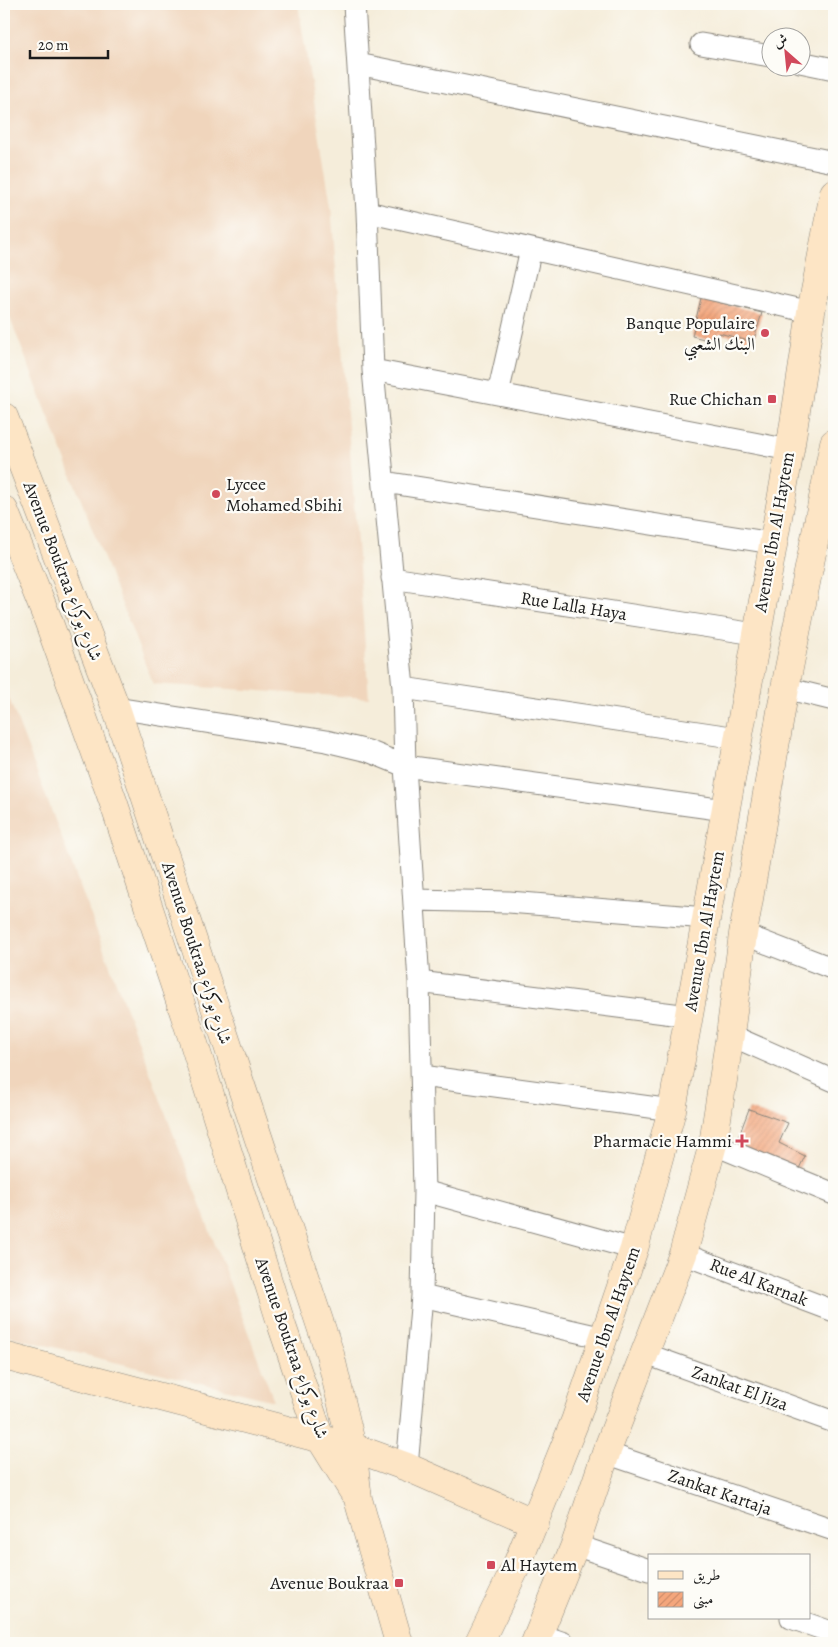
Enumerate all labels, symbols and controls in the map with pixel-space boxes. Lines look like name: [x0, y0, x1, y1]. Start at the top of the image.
scale bar: [30, 28, 108, 60]
north arrow: [760, 28, 810, 78]
text: ش: [770, 29, 791, 52]
text: 20 m: [38, 35, 69, 55]
place label: Banque Populaire البنك الشعبي: [625, 311, 755, 361]
marker: Banque Populaire البنك الشعبي: [759, 327, 771, 339]
place label: Rue Chichan: [669, 387, 762, 411]
marker: Rue Chichan: [766, 393, 778, 405]
street label: Avenue Ibn Al Haytem: [748, 450, 800, 615]
place label: Lycee Mohamed Sbihi: [226, 472, 342, 517]
street label: Avenue Boukraa شارع بوكراع: [15, 477, 108, 665]
marker: Lycee Mohamed Sbihi: [210, 488, 222, 500]
street label: Rue Lalla Haya: [519, 586, 630, 626]
street label: Avenue Ibn Al Haytem: [678, 849, 730, 1014]
street label: Avenue Boukraa شارع بوكراع: [153, 858, 238, 1048]
place label: Pharmacie Hammi: [593, 1129, 732, 1153]
marker: Pharmacie Hammi: [736, 1135, 748, 1147]
street label: Avenue Ibn Al Haytem: [570, 1243, 646, 1406]
street label: Rue Al Karnak: [706, 1252, 812, 1312]
street label: Avenue Boukraa شارع بوكراع: [246, 1253, 334, 1443]
street label: Zankat El Jiza: [689, 1359, 792, 1417]
street label: Zankat Kartaja: [665, 1463, 776, 1521]
place label: Al Haytem: [500, 1553, 577, 1577]
legend: [648, 1554, 810, 1620]
marker: Al Haytem: [485, 1559, 497, 1571]
text: طريق: [693, 1565, 720, 1585]
place label: Avenue Boukraa: [269, 1571, 390, 1595]
marker: Avenue Boukraa: [393, 1577, 405, 1589]
text: مبنى: [693, 1589, 713, 1610]

